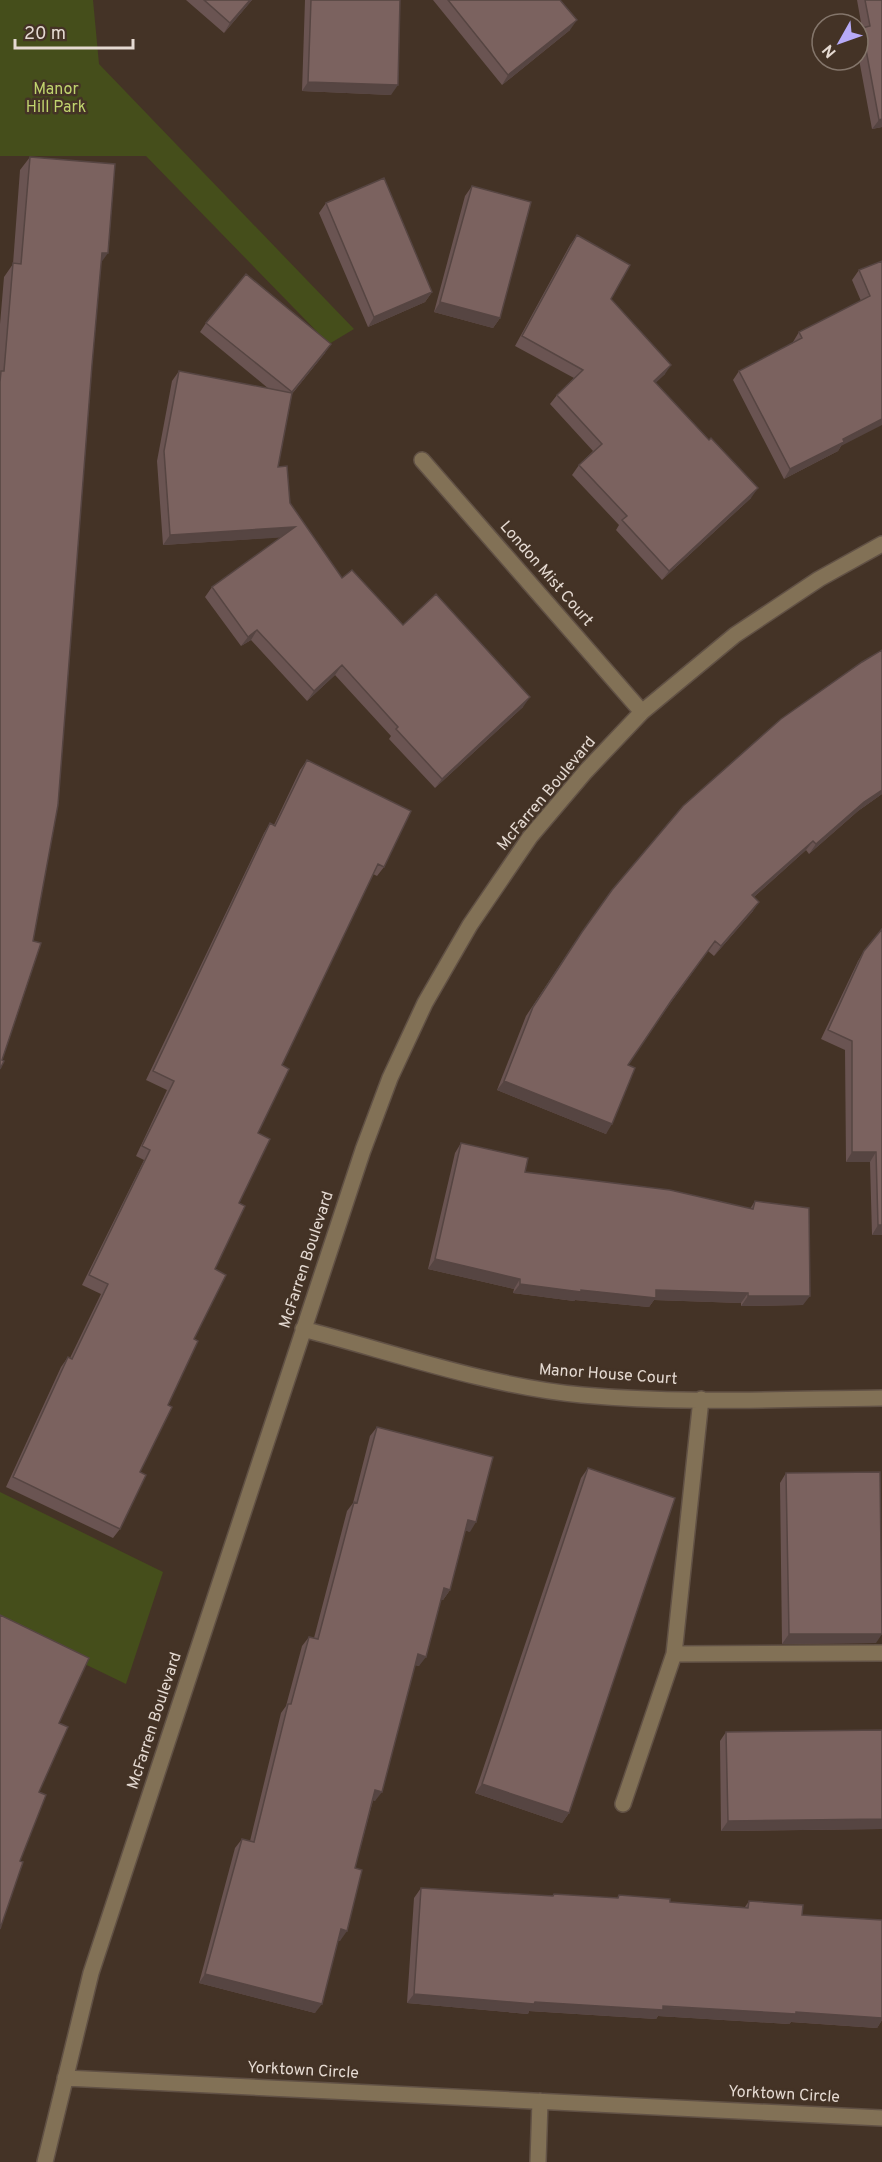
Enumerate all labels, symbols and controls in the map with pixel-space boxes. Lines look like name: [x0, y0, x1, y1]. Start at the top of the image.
scale bar: [15, 12, 134, 50]
north arrow: [810, 12, 870, 72]
text: 20 m: [24, 23, 66, 46]
text: N: [819, 40, 841, 61]
park label: Manor Hill Park: [26, 80, 86, 118]
street label: London Mist Court: [495, 517, 597, 631]
street label: McFarren Boulevard: [493, 733, 601, 855]
street label: McFarren Boulevard: [275, 1189, 339, 1331]
street label: Manor House Court: [538, 1360, 678, 1390]
street label: McFarren Boulevard: [123, 1650, 187, 1792]
street label: Yorktown Circle: [247, 2058, 359, 2084]
street label: Yorktown Circle: [728, 2082, 840, 2108]

